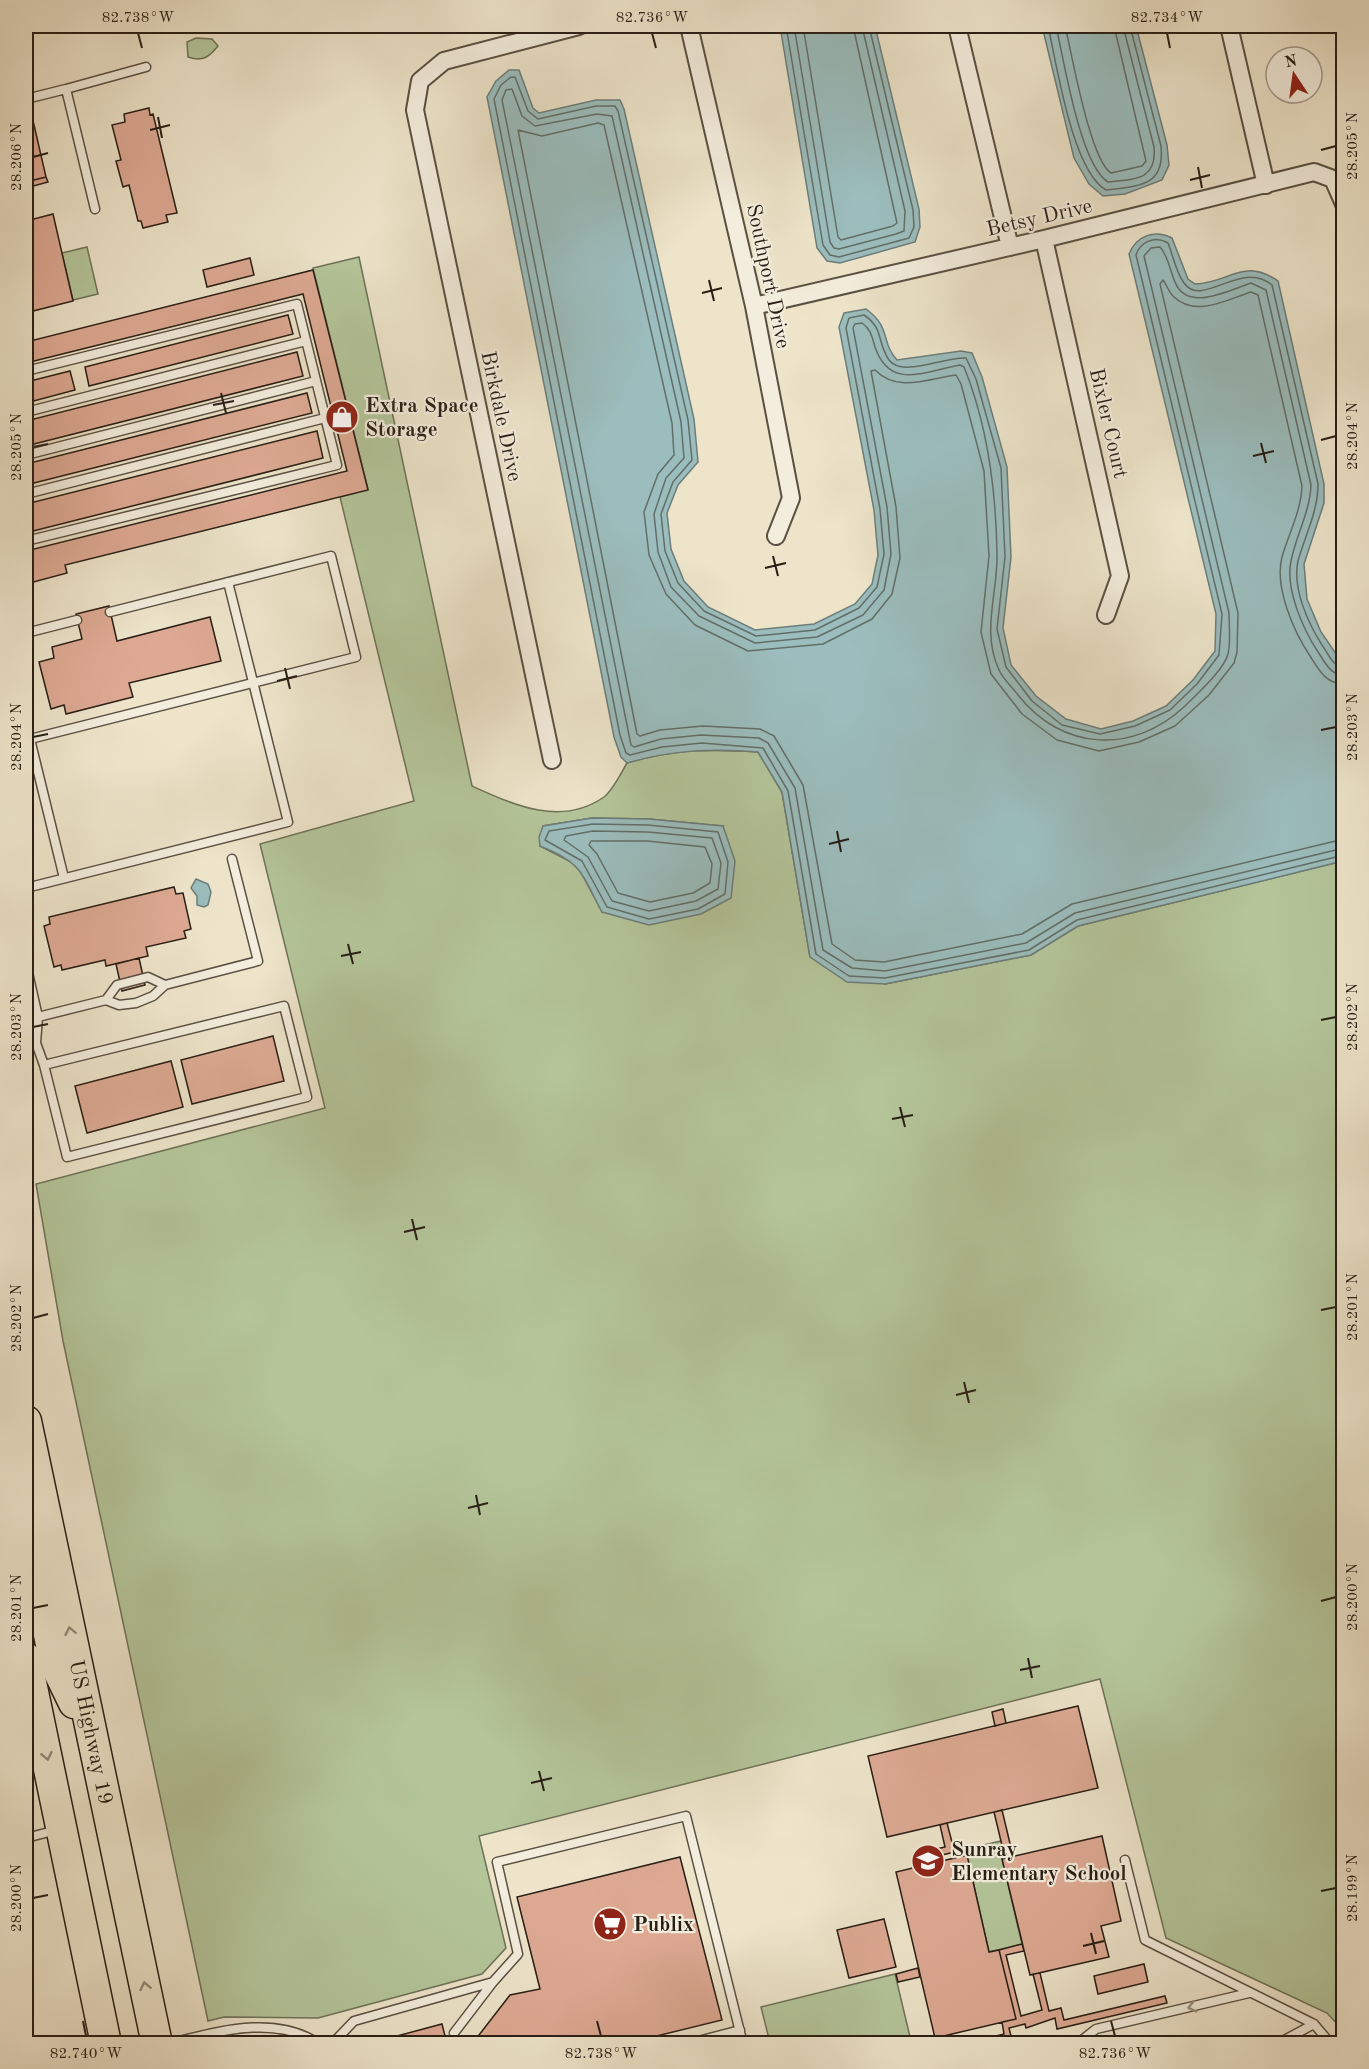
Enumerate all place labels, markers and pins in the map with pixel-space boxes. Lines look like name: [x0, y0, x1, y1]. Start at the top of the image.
place label: Extra Space Storage: [365, 396, 479, 441]
shop icon: Extra Space Storage: [324, 399, 360, 435]
place label: Sunray Elementary School: [951, 1840, 1127, 1885]
school or university icon: Sunray Elementary School: [910, 1843, 946, 1879]
supermarket icon: Publix: [592, 1906, 628, 1942]
place label: Publix: [633, 1915, 694, 1936]

